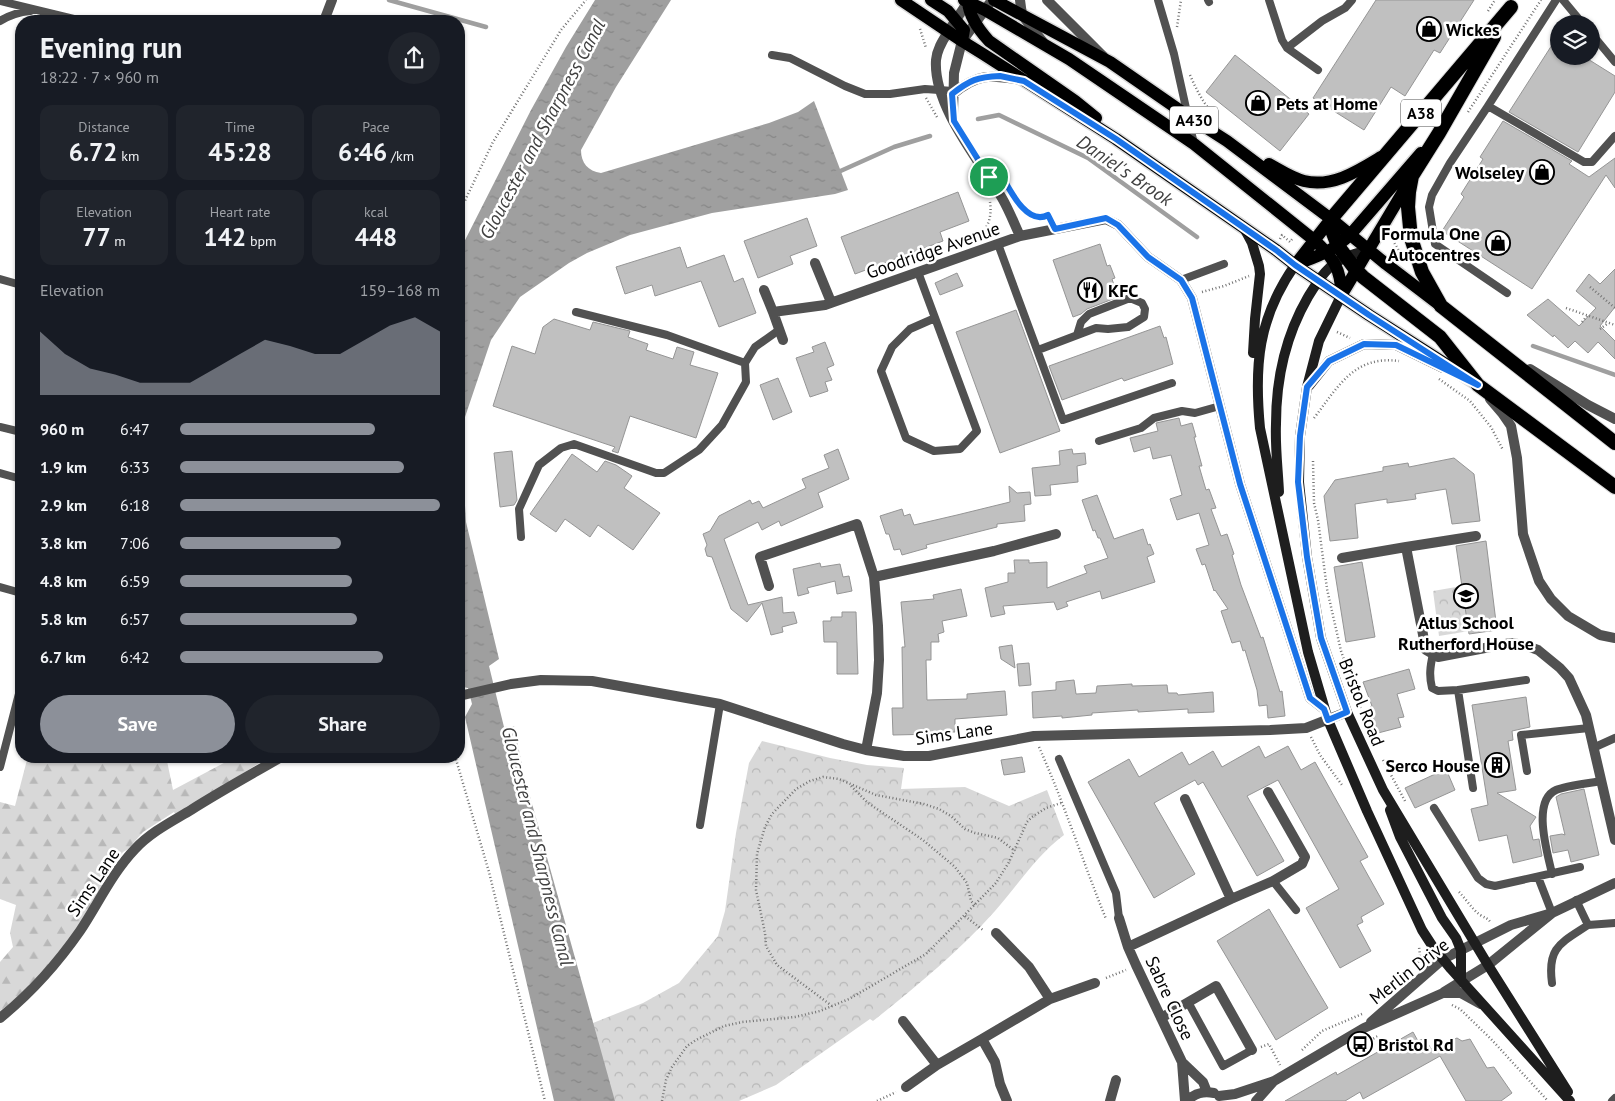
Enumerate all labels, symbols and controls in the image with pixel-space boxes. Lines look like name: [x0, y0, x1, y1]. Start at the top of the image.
water label: Gloucester and Sharpness Canal: [474, 15, 610, 243]
map controls: [1550, 15, 1600, 65]
button: layers: [1550, 15, 1600, 65]
shop icon: Wickes: [1416, 16, 1442, 42]
place label: Wickes: [1446, 18, 1500, 41]
text: Evening run: [40, 29, 182, 66]
button: share: [388, 32, 440, 84]
text: 18:22 · 7 × 960 m: [40, 67, 159, 87]
shop icon: Pets at Home: [1245, 90, 1271, 116]
place label: Pets at Home: [1276, 92, 1378, 115]
road number: A38: [1401, 100, 1441, 126]
road number: A430: [1170, 106, 1218, 134]
text: Distance: [78, 118, 130, 136]
text: Time: [225, 118, 255, 136]
text: Pace: [362, 118, 390, 136]
water label: Daniel's Brook: [1072, 129, 1179, 212]
text: 6.72: [69, 136, 117, 168]
text: 45:28: [208, 136, 272, 168]
text: 6:46: [338, 136, 387, 168]
text: km: [117, 147, 139, 165]
text: /km: [387, 147, 414, 165]
pin: [968, 156, 1010, 198]
shop icon: Wolseley: [1529, 159, 1555, 185]
place label: Wolseley: [1455, 161, 1524, 184]
icon: arrive: [975, 163, 1003, 191]
text: Elevation: [76, 203, 132, 221]
text: Heart rate: [210, 203, 270, 221]
text: kcal: [364, 203, 388, 221]
street label: Goodridge Avenue: [863, 216, 1003, 284]
text: 77: [82, 221, 111, 253]
text: 142: [204, 221, 246, 253]
text: 448: [355, 221, 397, 253]
place label: Formula One Autocentres: [1381, 222, 1480, 266]
shop icon: Formula One Autocentres: [1485, 230, 1511, 256]
text: m: [111, 232, 126, 250]
text: bpm: [246, 232, 276, 250]
restaurant icon: KFC: [1077, 277, 1103, 303]
place label: KFC: [1108, 279, 1138, 302]
text: Elevation: [40, 280, 104, 300]
text: 159–168 m: [360, 280, 440, 300]
text: 960 m: [40, 419, 84, 439]
text: 6:47: [120, 419, 150, 439]
text: 1.9 km: [40, 457, 87, 477]
text: 6:33: [120, 457, 150, 477]
text: 2.9 km: [40, 495, 87, 515]
text: 6:18: [120, 495, 150, 515]
text: 3.8 km: [40, 533, 87, 553]
text: 7:06: [120, 533, 150, 553]
text: 4.8 km: [40, 571, 87, 591]
text: 6:59: [120, 571, 150, 591]
school or university icon: Atlus School Rutherford House: [1453, 583, 1479, 609]
text: 5.8 km: [40, 609, 87, 629]
text: 6:57: [120, 609, 150, 629]
place label: Atlus School Rutherford House: [1398, 611, 1534, 655]
text: 6.7 km: [40, 647, 86, 667]
text: 6:42: [120, 647, 150, 667]
street label: Bristol Road: [1334, 655, 1390, 749]
button: Save: [40, 695, 235, 753]
button: Share: [245, 695, 440, 753]
street label: Sims Lane: [914, 716, 994, 750]
water label: Gloucester and Sharpness Canal: [497, 724, 579, 968]
building icon: Serco House: [1484, 752, 1510, 778]
place label: Serco House: [1385, 754, 1480, 777]
street label: Sims Lane: [62, 843, 124, 921]
street label: Merlin Drive: [1365, 933, 1453, 1009]
street label: Sabre Close: [1141, 952, 1199, 1044]
bus stop icon: Bristol Rd: [1347, 1031, 1373, 1057]
place label: Bristol Rd: [1378, 1033, 1454, 1056]

